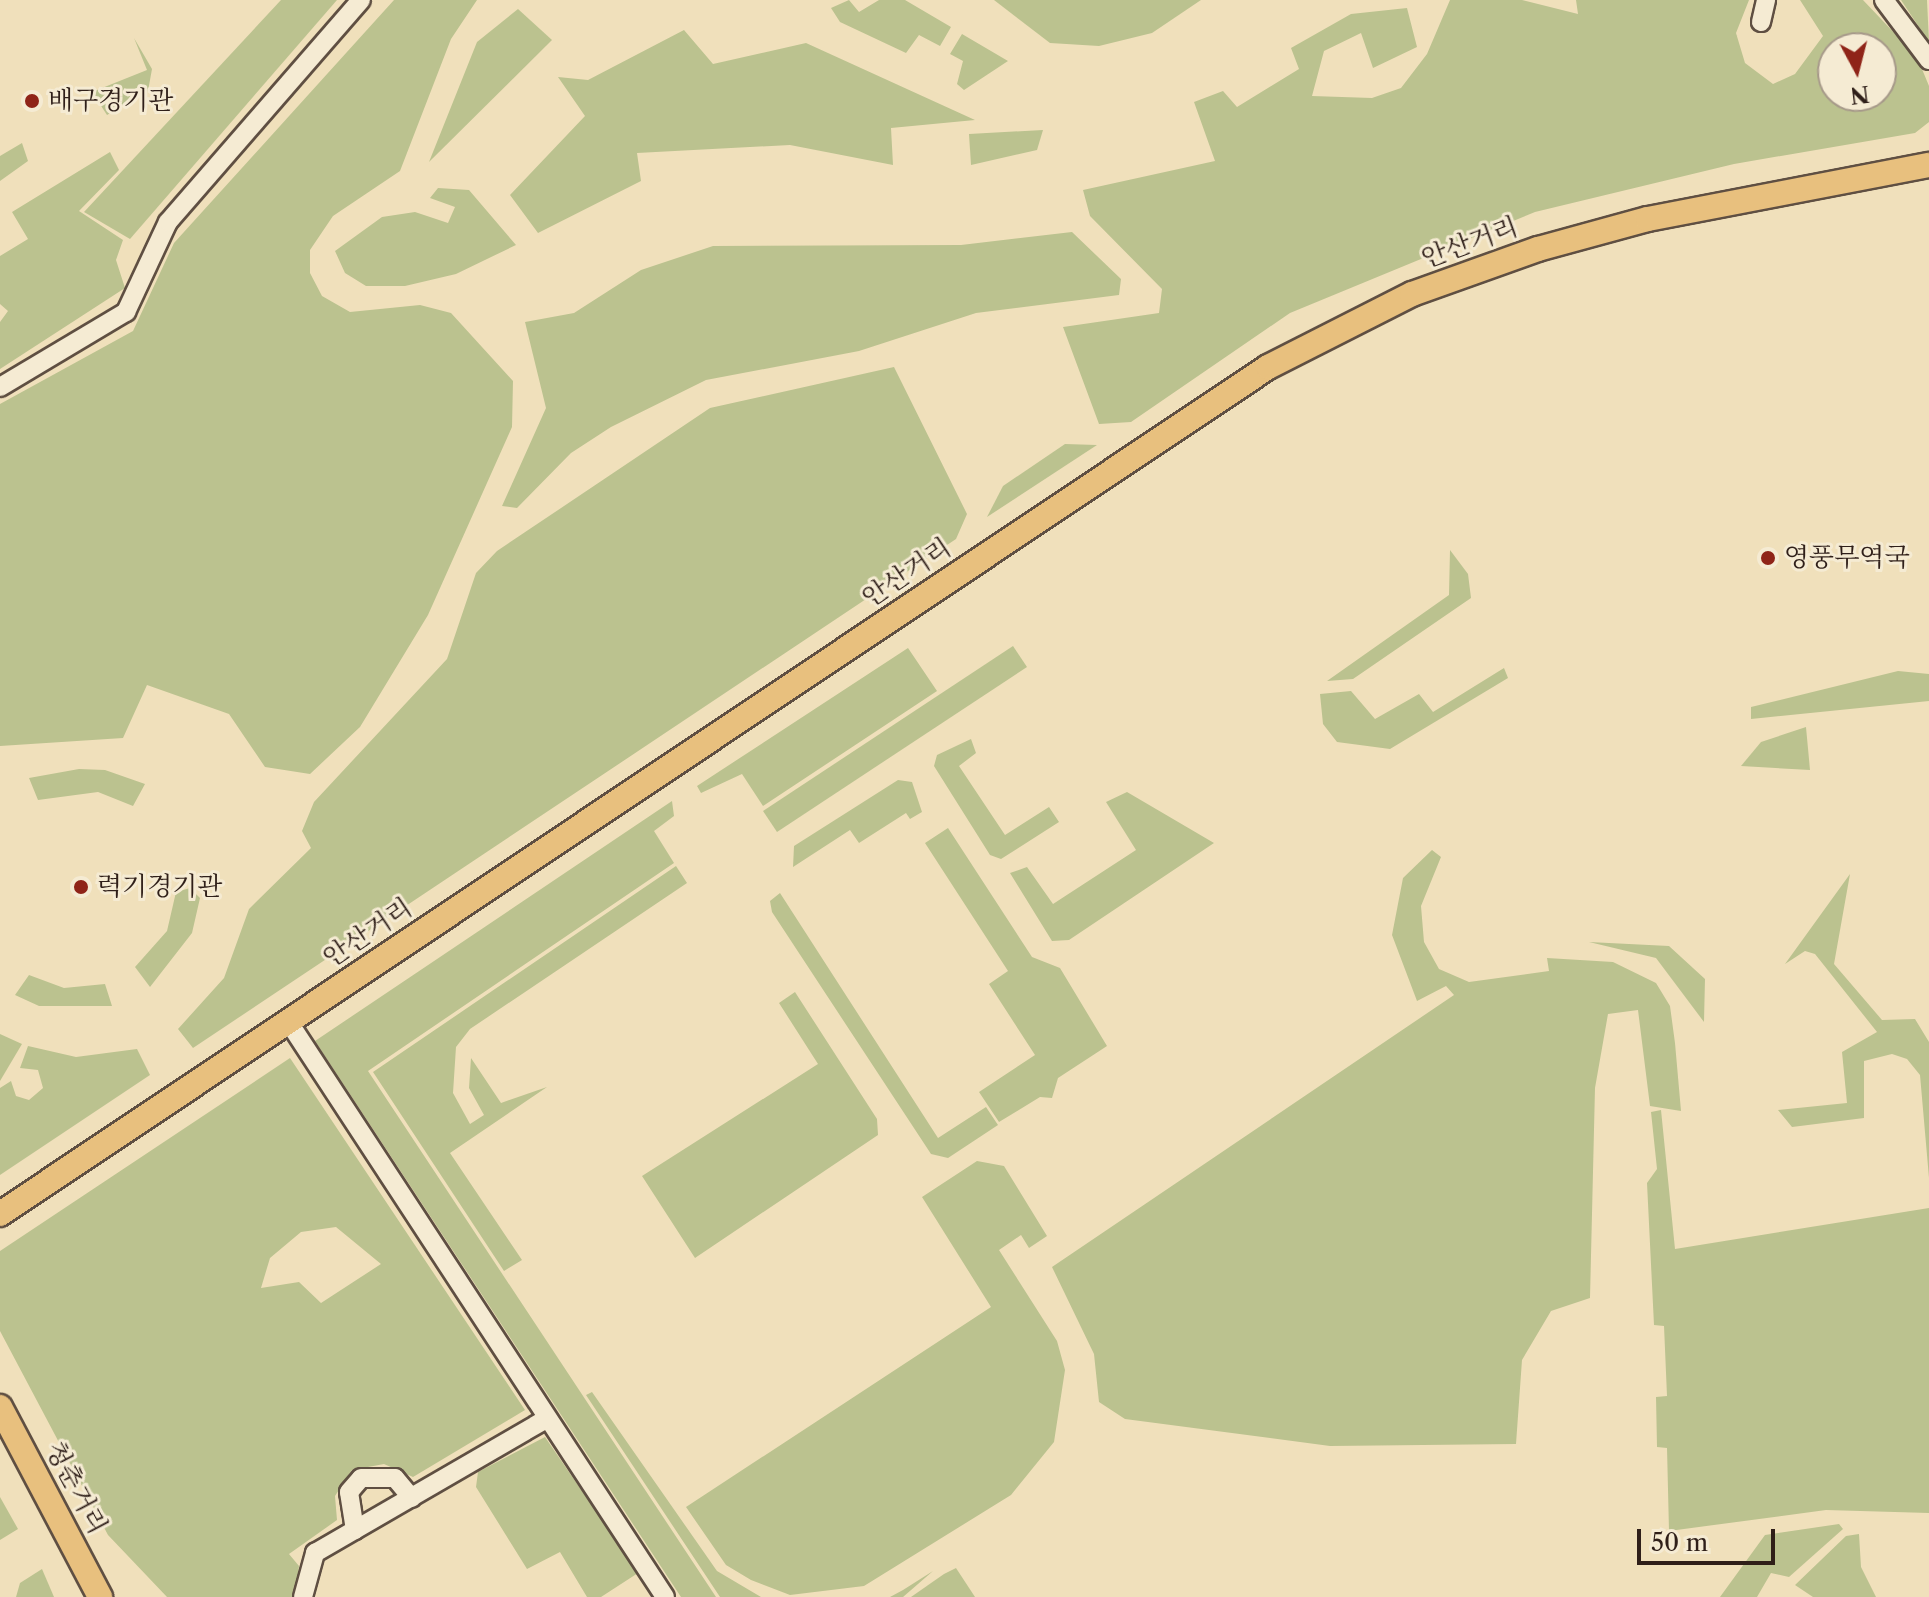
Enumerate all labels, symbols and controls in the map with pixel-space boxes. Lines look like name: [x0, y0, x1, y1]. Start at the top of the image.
north arrow: [1817, 32, 1897, 112]
text: N: [1849, 80, 1871, 109]
place label: 배구경기관: [48, 85, 174, 117]
marker: 배구경기관: [23, 92, 41, 110]
street label: 안산거리: [1417, 211, 1523, 275]
street label: 안산거리: [857, 532, 957, 614]
place label: 영풍무역국: [1784, 542, 1910, 574]
marker: 영풍무역국: [1759, 549, 1777, 567]
place label: 력기경기관: [97, 871, 223, 903]
marker: 력기경기관: [72, 878, 90, 896]
street label: 안산거리: [318, 892, 418, 974]
street label: 청춘거리: [39, 1436, 113, 1540]
scale bar: [1641, 1513, 1779, 1563]
text: 50 m: [1651, 1528, 1708, 1557]

